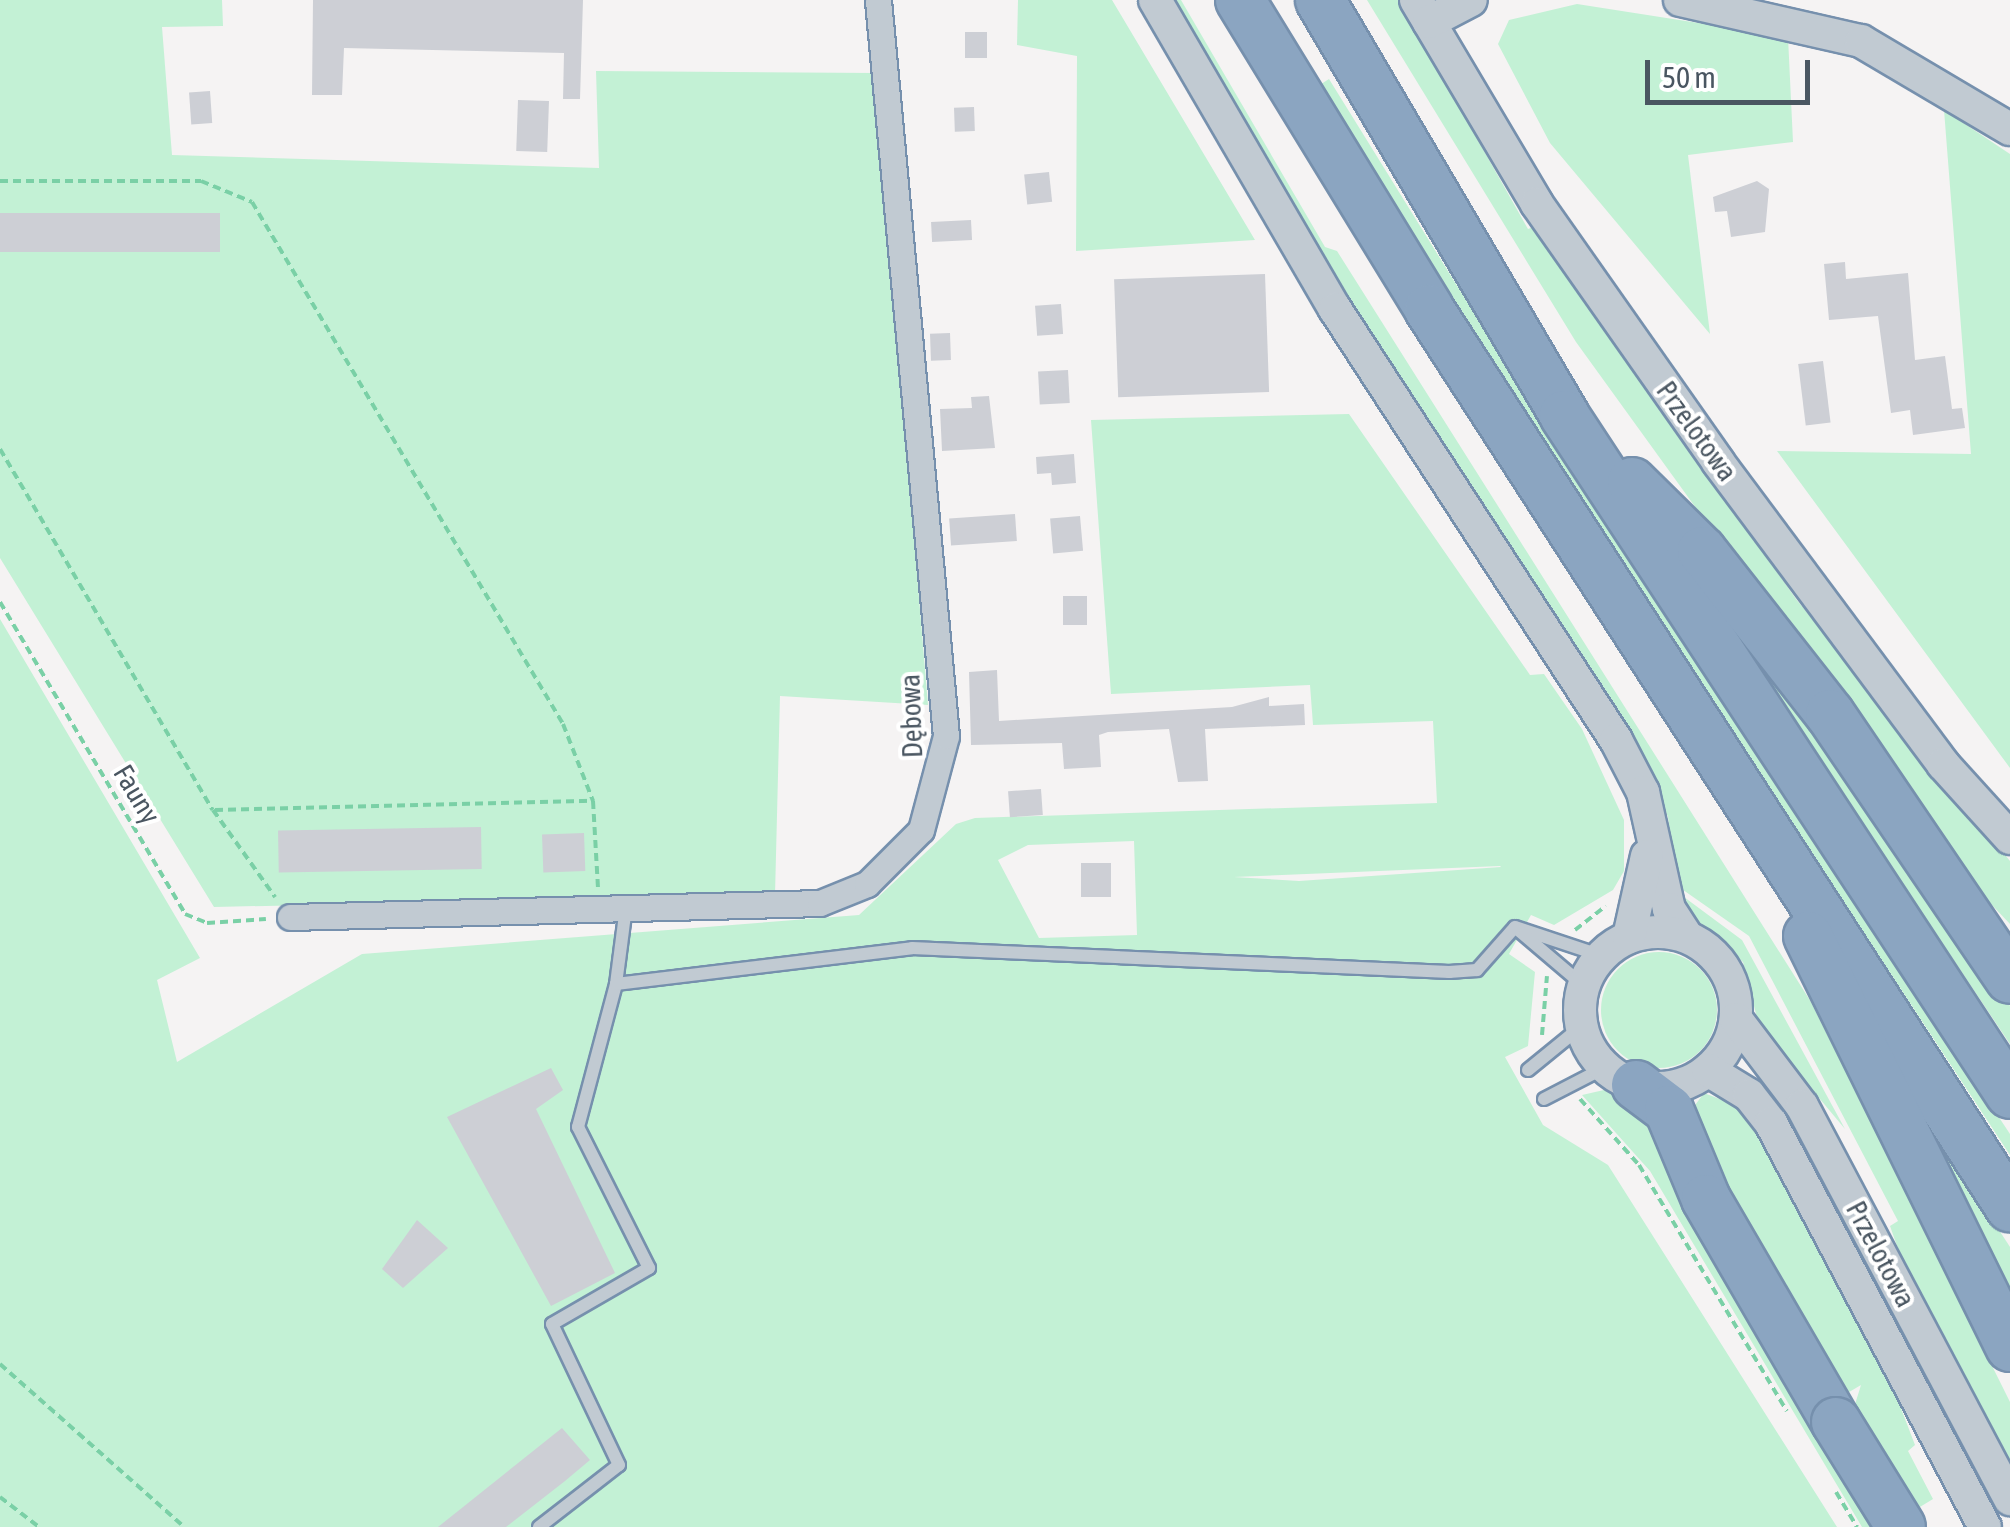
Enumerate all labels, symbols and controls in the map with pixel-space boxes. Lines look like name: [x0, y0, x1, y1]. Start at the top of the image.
scale bar: [1650, 40, 1815, 102]
text: 50 m: [1662, 60, 1716, 94]
street label: Przelotowa: [1650, 375, 1744, 487]
street label: Dębowa: [893, 673, 929, 759]
street label: Fauny: [107, 759, 167, 829]
street label: Przelotowa: [1839, 1195, 1923, 1313]

